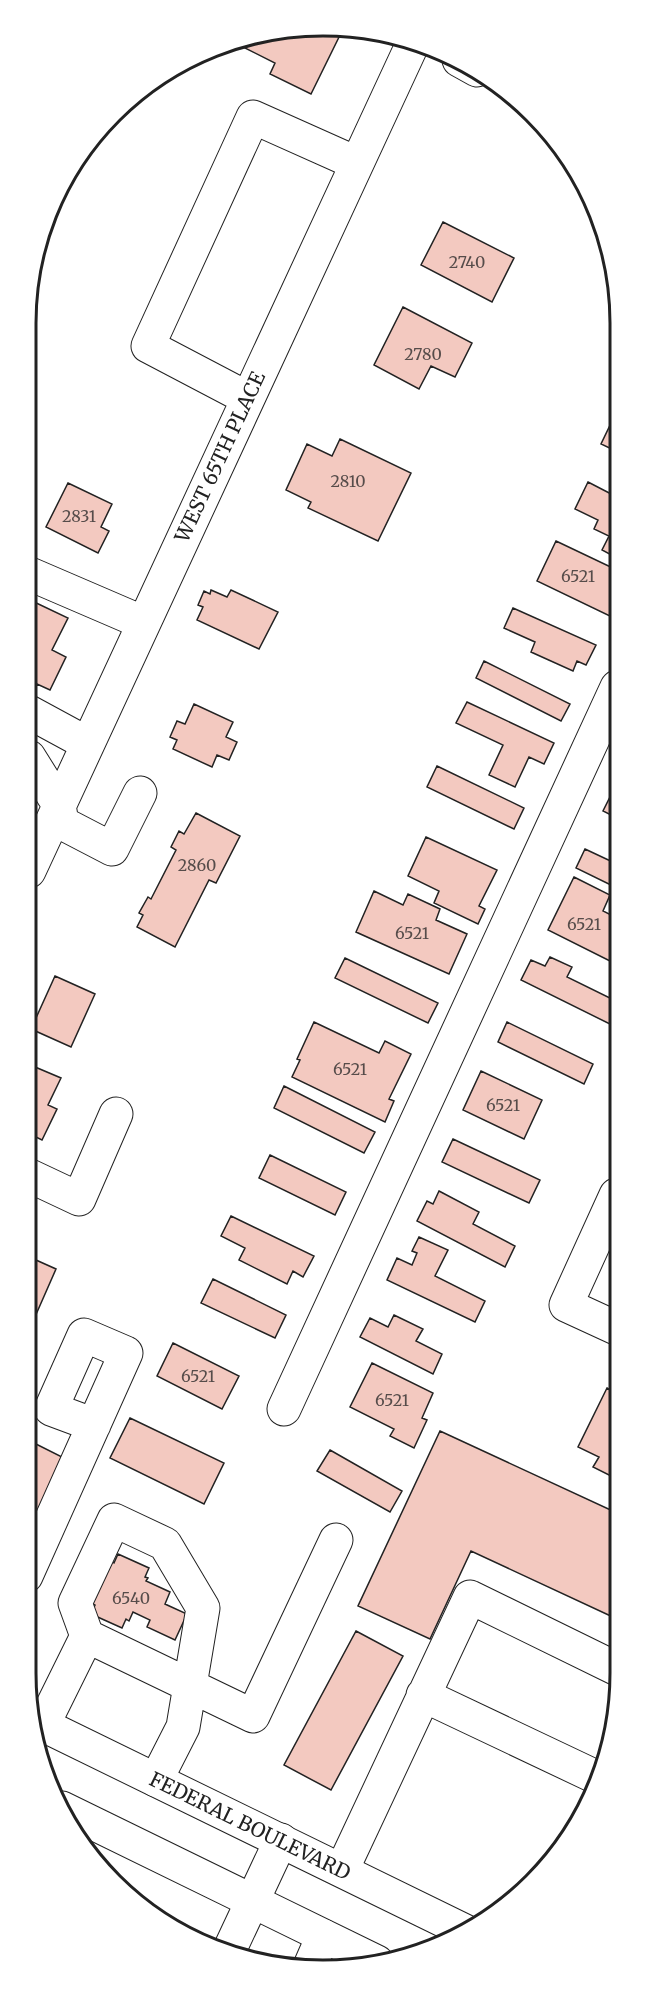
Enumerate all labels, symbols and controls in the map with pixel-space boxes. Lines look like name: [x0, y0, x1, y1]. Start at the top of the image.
house number: 2740: [449, 252, 485, 272]
house number: 2780: [404, 344, 442, 364]
street label: WEST 65TH PLACE: [169, 367, 270, 547]
house number: 2810: [330, 471, 366, 491]
house number: 2831: [62, 506, 96, 526]
house number: 6521: [561, 566, 595, 586]
house number: 2860: [178, 855, 216, 875]
house number: 6521: [567, 914, 601, 934]
house number: 6521: [395, 923, 429, 943]
house number: 6521: [333, 1059, 367, 1079]
house number: 6521: [486, 1095, 520, 1115]
house number: 6521: [181, 1366, 215, 1386]
house number: 6521: [375, 1390, 409, 1410]
house number: 6540: [112, 1588, 150, 1608]
street label: FEDERAL BOULEVARD: [146, 1766, 355, 1885]

